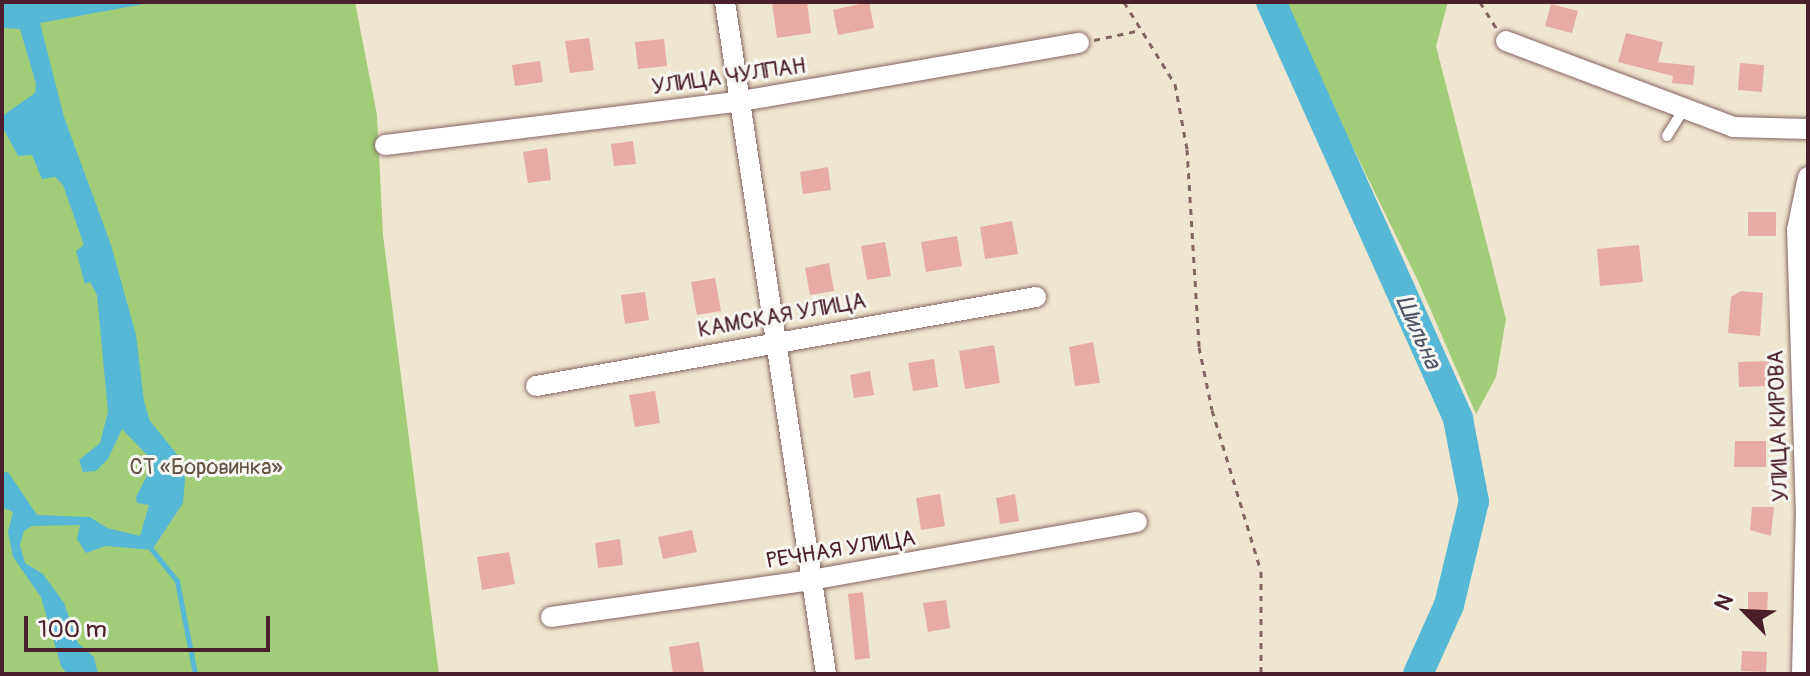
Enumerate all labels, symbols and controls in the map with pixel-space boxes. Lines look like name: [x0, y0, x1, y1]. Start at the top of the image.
street label: УЛИЦА ЧУЛПАН: [650, 53, 808, 101]
street label: КАМСКАЯ УЛИЦА: [696, 288, 868, 344]
water label: Шильна: [1389, 291, 1447, 373]
street label: УЛИЦА КИРОВА: [1763, 350, 1795, 502]
park label: СТ «Боровинка»: [129, 455, 283, 481]
street label: РЕЧНАЯ УЛИЦА: [764, 525, 918, 575]
north arrow: [1706, 572, 1786, 652]
text: N: [1708, 590, 1740, 615]
scale bar: [28, 600, 274, 650]
text: 100 m: [38, 615, 107, 644]

